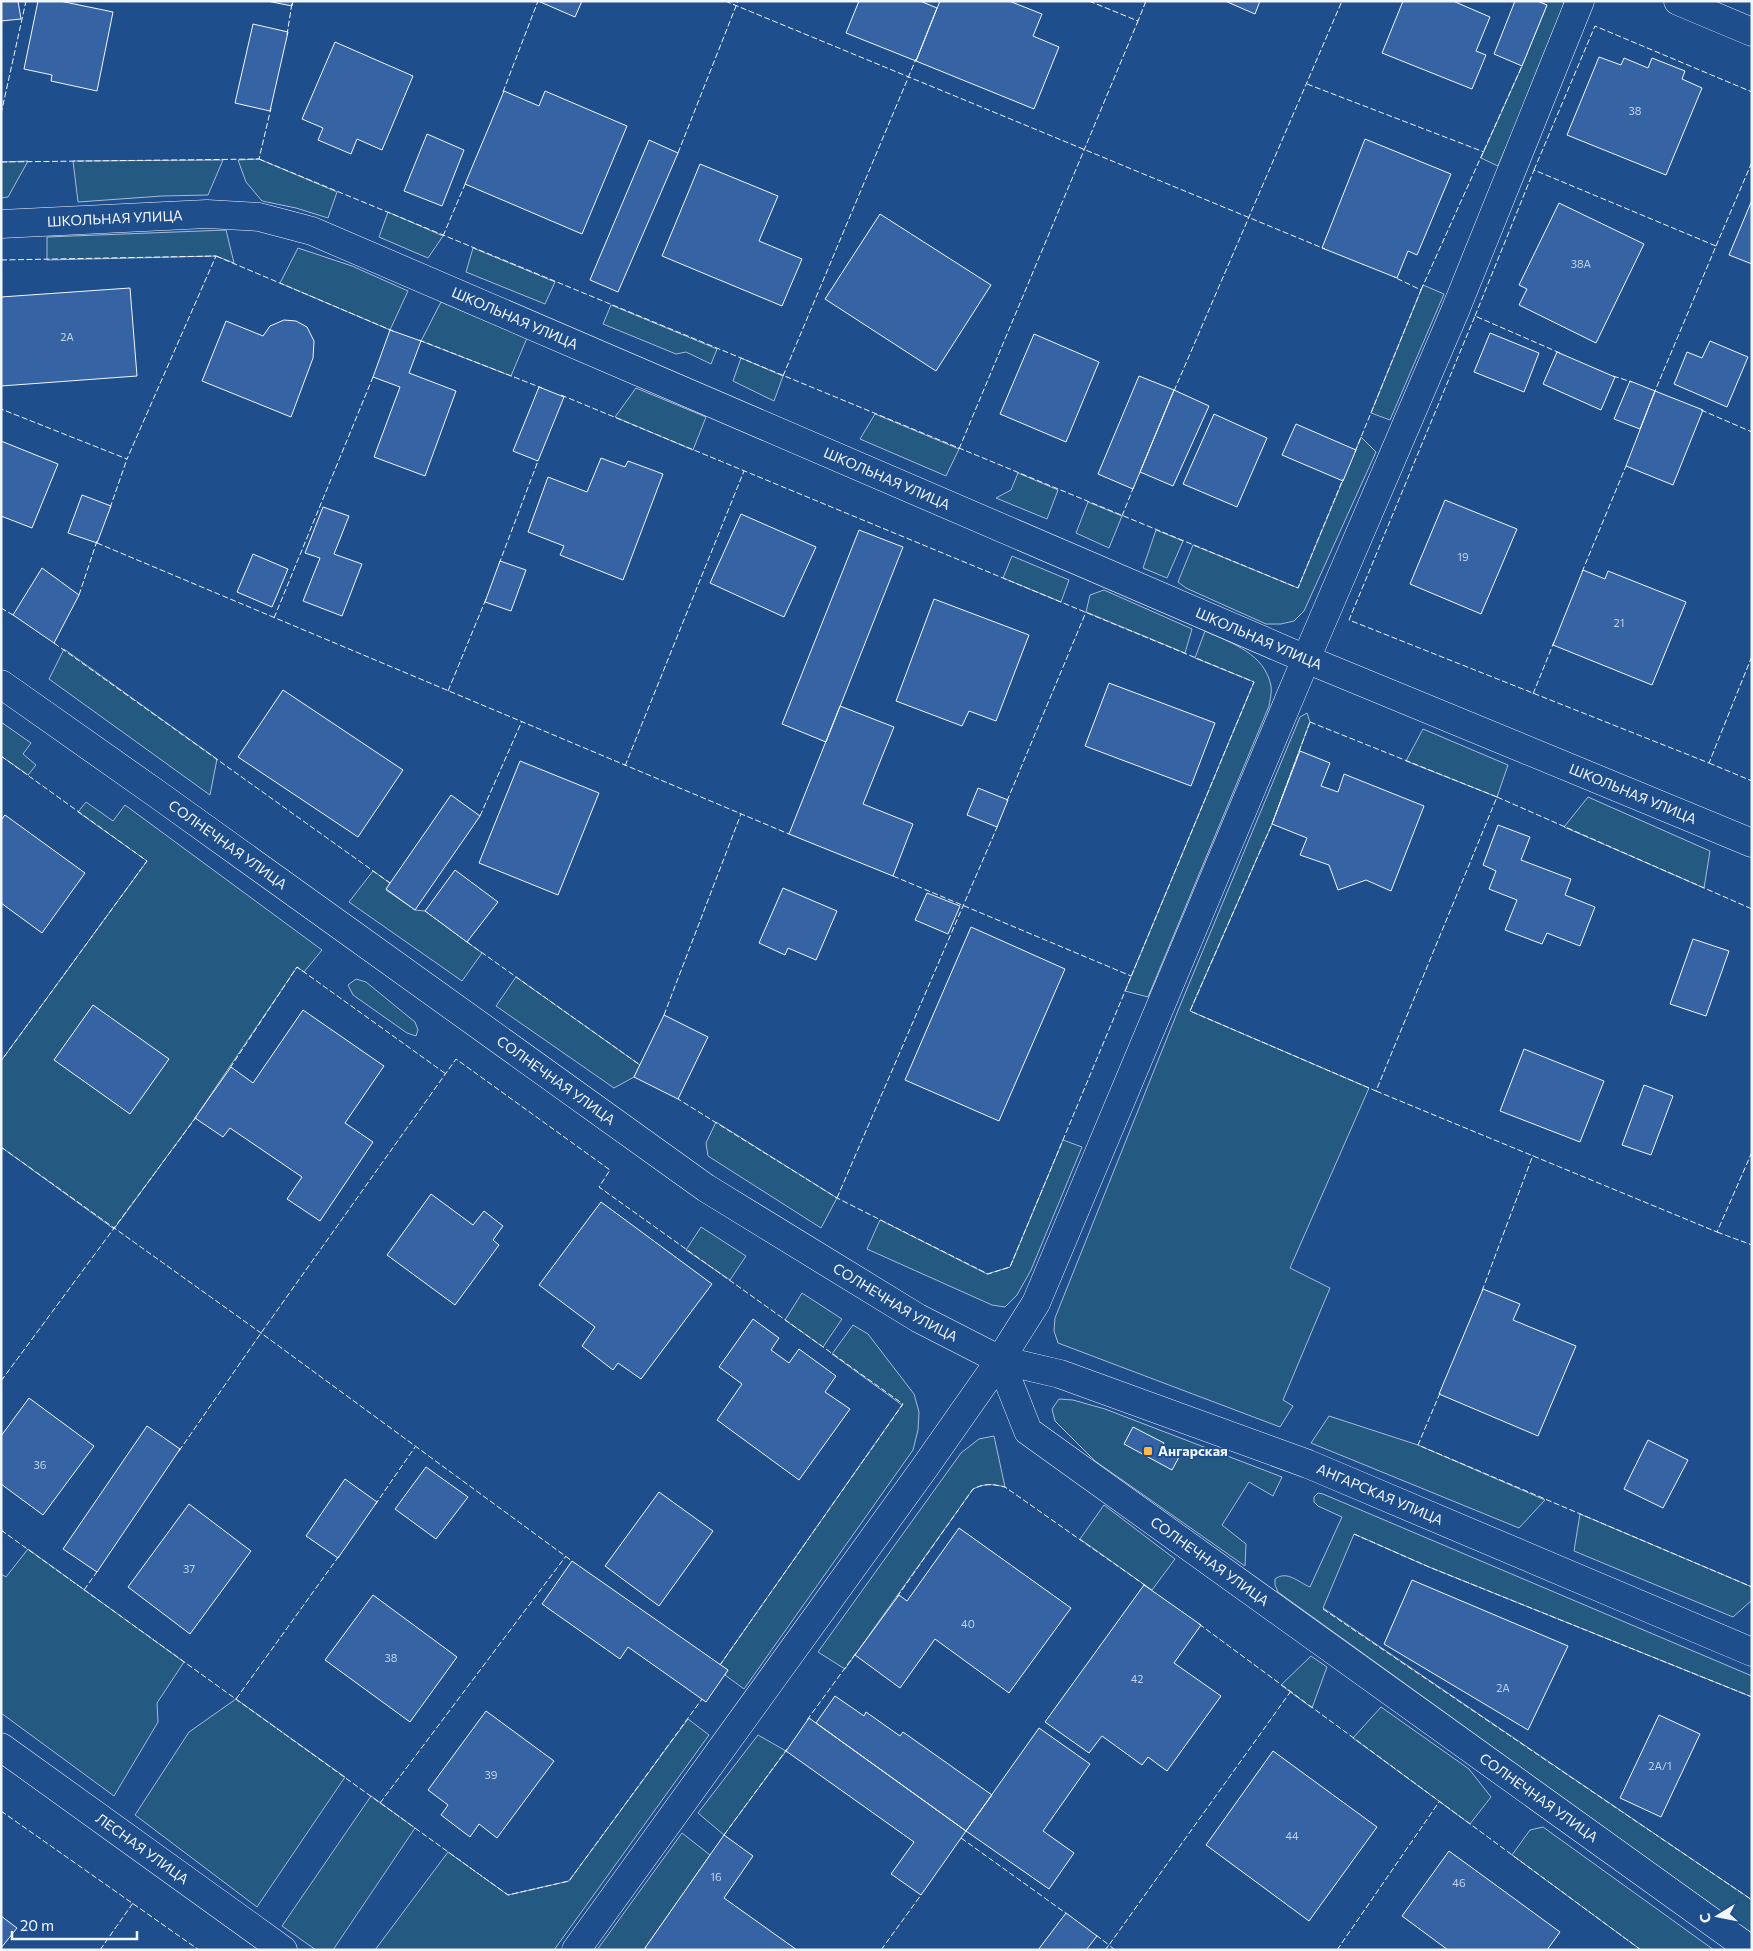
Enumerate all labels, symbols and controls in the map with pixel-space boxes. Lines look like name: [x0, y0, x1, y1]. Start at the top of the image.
house number: 38: [1629, 104, 1642, 117]
street label: ШКОЛЬНАЯ УЛИЦА: [47, 206, 184, 230]
house number: 38А: [1571, 257, 1592, 270]
street label: ШКОЛЬНАЯ УЛИЦА: [449, 283, 581, 353]
house number: 2А: [60, 330, 74, 343]
street label: ШКОЛЬНАЯ УЛИЦА: [821, 443, 953, 513]
house number: 19: [1457, 550, 1469, 563]
street label: ШКОЛЬНАЯ УЛИЦА: [1193, 604, 1325, 673]
house number: 21: [1614, 616, 1624, 629]
street label: ШКОЛЬНАЯ УЛИЦА: [1567, 760, 1699, 827]
street label: СОЛНЕЧНАЯ УЛИЦА: [166, 796, 291, 893]
street label: СОЛНЕЧНАЯ УЛИЦА: [494, 1032, 619, 1128]
street label: СОЛНЕЧНАЯ УЛИЦА: [830, 1259, 961, 1345]
place label: Ангарская: [1158, 1442, 1228, 1459]
marker: Ангарская: [1142, 1445, 1154, 1457]
house number: 36: [34, 1458, 47, 1471]
street label: АНГАРСКАЯ УЛИЦА: [1314, 1460, 1446, 1528]
street label: СОЛНЕЧНАЯ УЛИЦА: [1148, 1513, 1273, 1609]
house number: 37: [183, 1562, 195, 1575]
house number: 40: [961, 1617, 975, 1630]
house number: 38: [385, 1651, 398, 1664]
house number: 42: [1131, 1672, 1143, 1685]
house number: 2А: [1496, 1681, 1510, 1694]
street label: СОЛНЕЧНАЯ УЛИЦА: [1477, 1749, 1602, 1846]
house number: 2А/1: [1648, 1759, 1672, 1772]
house number: 39: [485, 1768, 498, 1781]
street label: ЛЕСНАЯ УЛИЦА: [93, 1809, 193, 1888]
house number: 44: [1285, 1829, 1299, 1842]
house number: 16: [710, 1870, 722, 1883]
house number: 46: [1452, 1876, 1466, 1889]
north arrow: [1693, 1891, 1743, 1941]
scale bar: [12, 1908, 138, 1940]
text: С: [1696, 1912, 1714, 1925]
text: 20 m: [20, 1916, 54, 1934]

